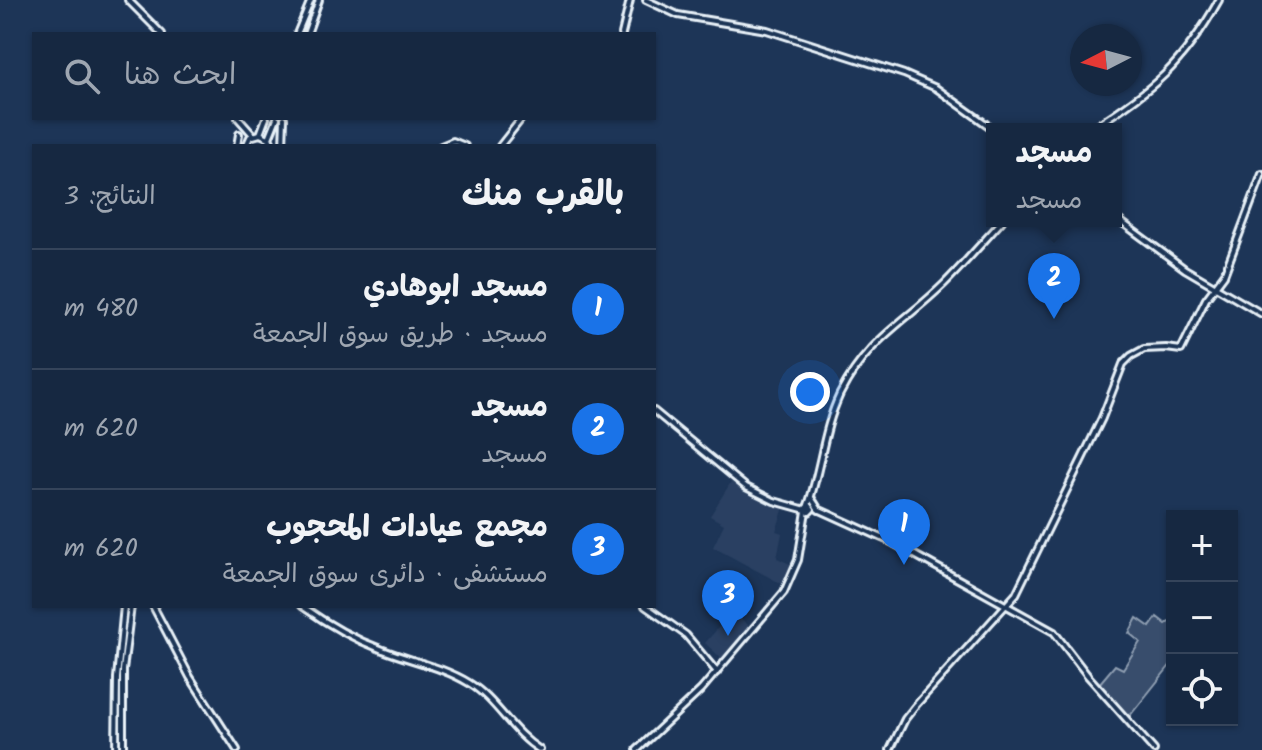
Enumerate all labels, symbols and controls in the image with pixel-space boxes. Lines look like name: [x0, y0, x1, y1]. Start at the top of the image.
north arrow: [1070, 24, 1142, 96]
search box: [32, 32, 656, 120]
text: ابحث هنا: [124, 52, 236, 100]
icon: search: [60, 54, 104, 98]
popup: [986, 123, 1122, 227]
text: مسجد: [1016, 130, 1092, 178]
text: بالقرب منك: [462, 169, 624, 223]
text: النتائج: 3: [64, 176, 156, 218]
text: مسجد: [1016, 180, 1082, 222]
pin: 2: [1028, 253, 1080, 319]
text: مسجد ابوهادي: [363, 264, 548, 312]
text: 480 m: [64, 288, 138, 330]
text: 1: [594, 288, 602, 330]
text: مسجد · طريق سوق الجمعة: [253, 314, 548, 356]
your location: [790, 372, 830, 412]
text: مسجد: [471, 384, 548, 432]
text: 620 m: [64, 408, 138, 450]
text: 2: [590, 408, 606, 450]
text: مسجد: [481, 434, 548, 476]
pin: 1: [878, 499, 930, 565]
text: مجمع عيادات المحجوب: [266, 504, 548, 552]
map controls: [1166, 510, 1238, 726]
button: +: [1166, 510, 1238, 582]
text: 620 m: [64, 528, 138, 570]
text: 3: [591, 528, 605, 570]
text: مستشفى · دائرى سوق الجمعة: [223, 554, 548, 596]
pin: 3: [702, 570, 754, 636]
button: −: [1166, 582, 1238, 654]
button: locate: [1166, 654, 1238, 726]

